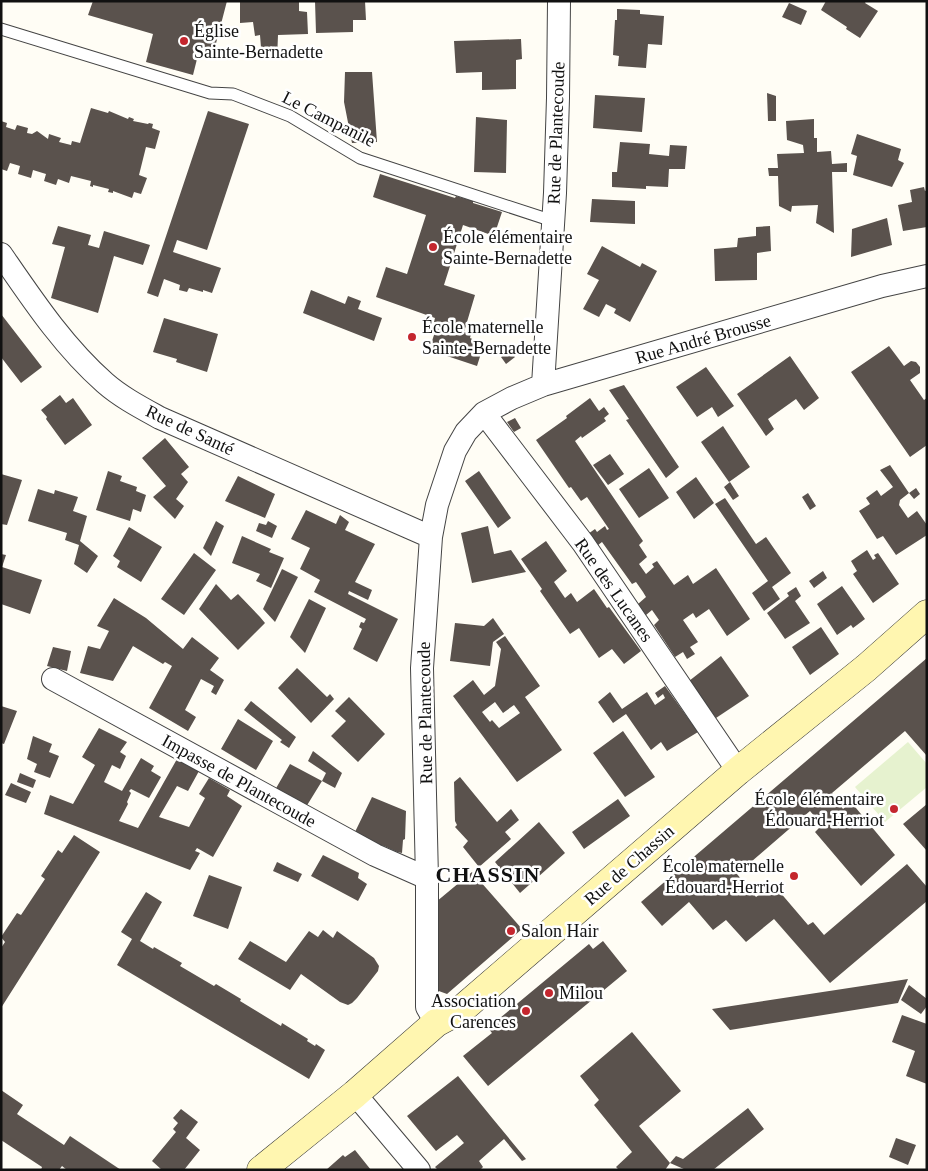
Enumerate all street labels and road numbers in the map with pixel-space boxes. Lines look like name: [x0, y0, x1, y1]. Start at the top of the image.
street label: Rue de Plantecoude: [544, 61, 568, 205]
street label: Le Campanile: [279, 87, 379, 151]
street label: Rue André Brousse: [633, 310, 773, 368]
street label: Rue de Santé: [143, 401, 237, 459]
street label: Rue des Lucanes: [571, 534, 657, 646]
street label: Rue de Plantecoude: [414, 641, 436, 785]
street label: Impasse de Plantecoude: [159, 730, 319, 832]
street label: Rue de Chassin: [580, 821, 678, 909]

